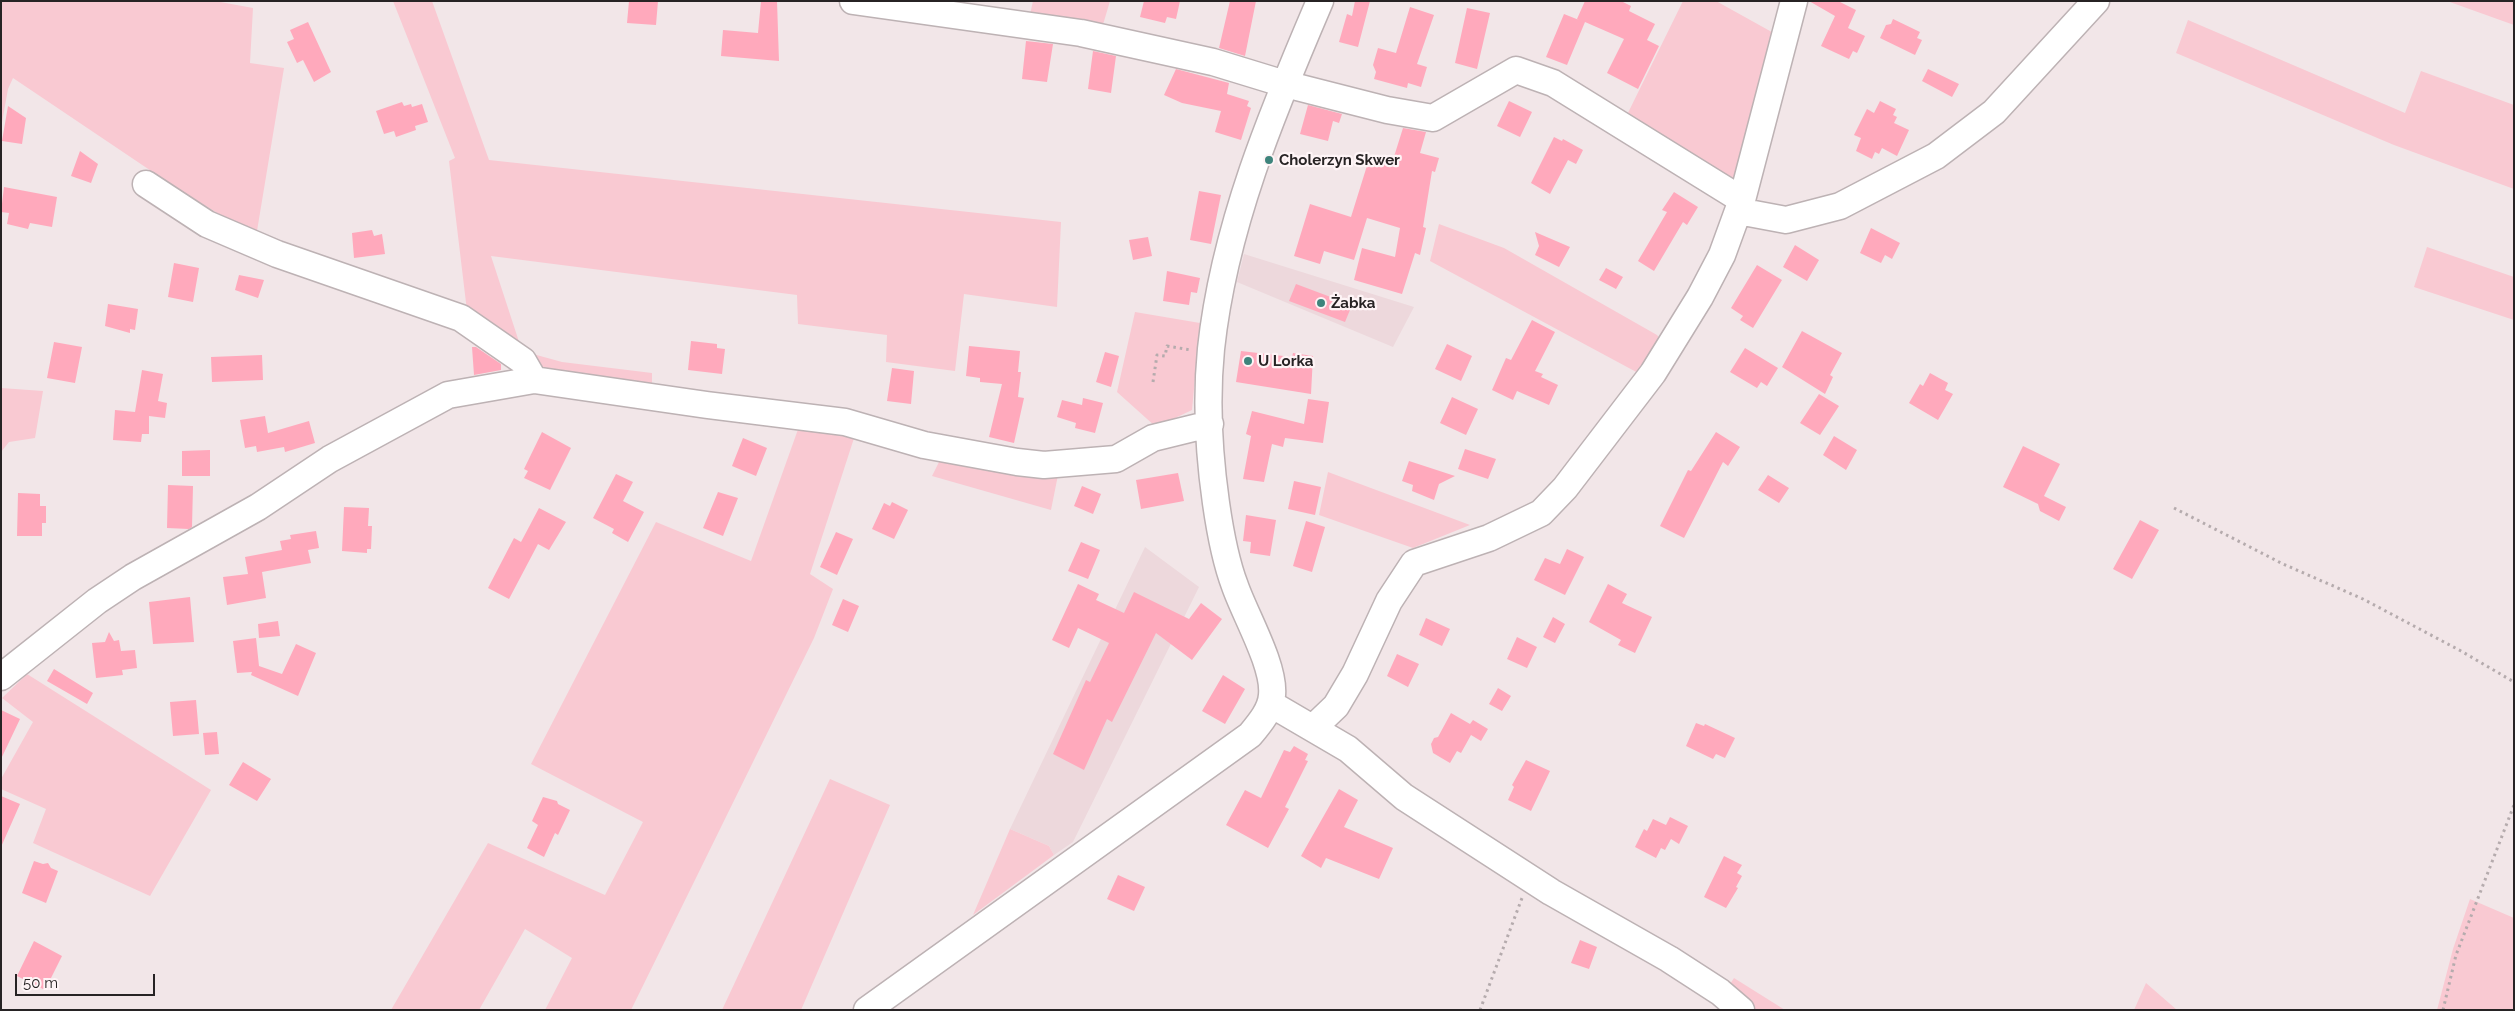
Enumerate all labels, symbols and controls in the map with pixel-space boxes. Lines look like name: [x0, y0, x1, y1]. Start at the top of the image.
place label: Cholerzyn Skwer: [1279, 151, 1400, 169]
marker: Cholerzyn Skwer: [1263, 154, 1275, 166]
place label: Żabka: [1331, 294, 1375, 312]
marker: Żabka: [1315, 297, 1327, 309]
place label: U Lorka: [1258, 352, 1313, 370]
marker: U Lorka: [1242, 355, 1254, 367]
scale bar: [18, 964, 158, 996]
text: 50 m: [23, 974, 58, 992]

